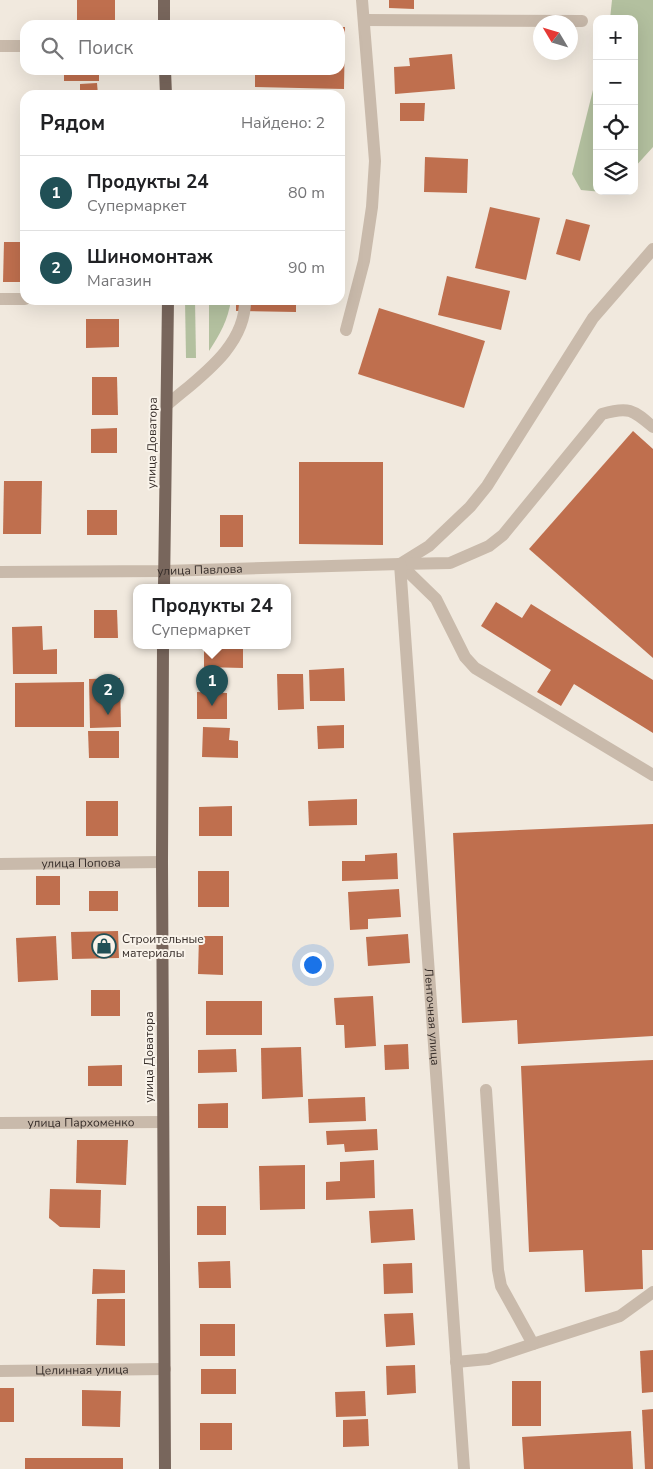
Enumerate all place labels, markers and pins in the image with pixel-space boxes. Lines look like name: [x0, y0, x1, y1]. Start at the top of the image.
pin: 1: [196, 665, 228, 706]
pin: 2: [92, 674, 124, 715]
place label: Строительные материалы: [122, 931, 204, 961]
shop icon: Строительные материалы: [91, 933, 117, 959]

